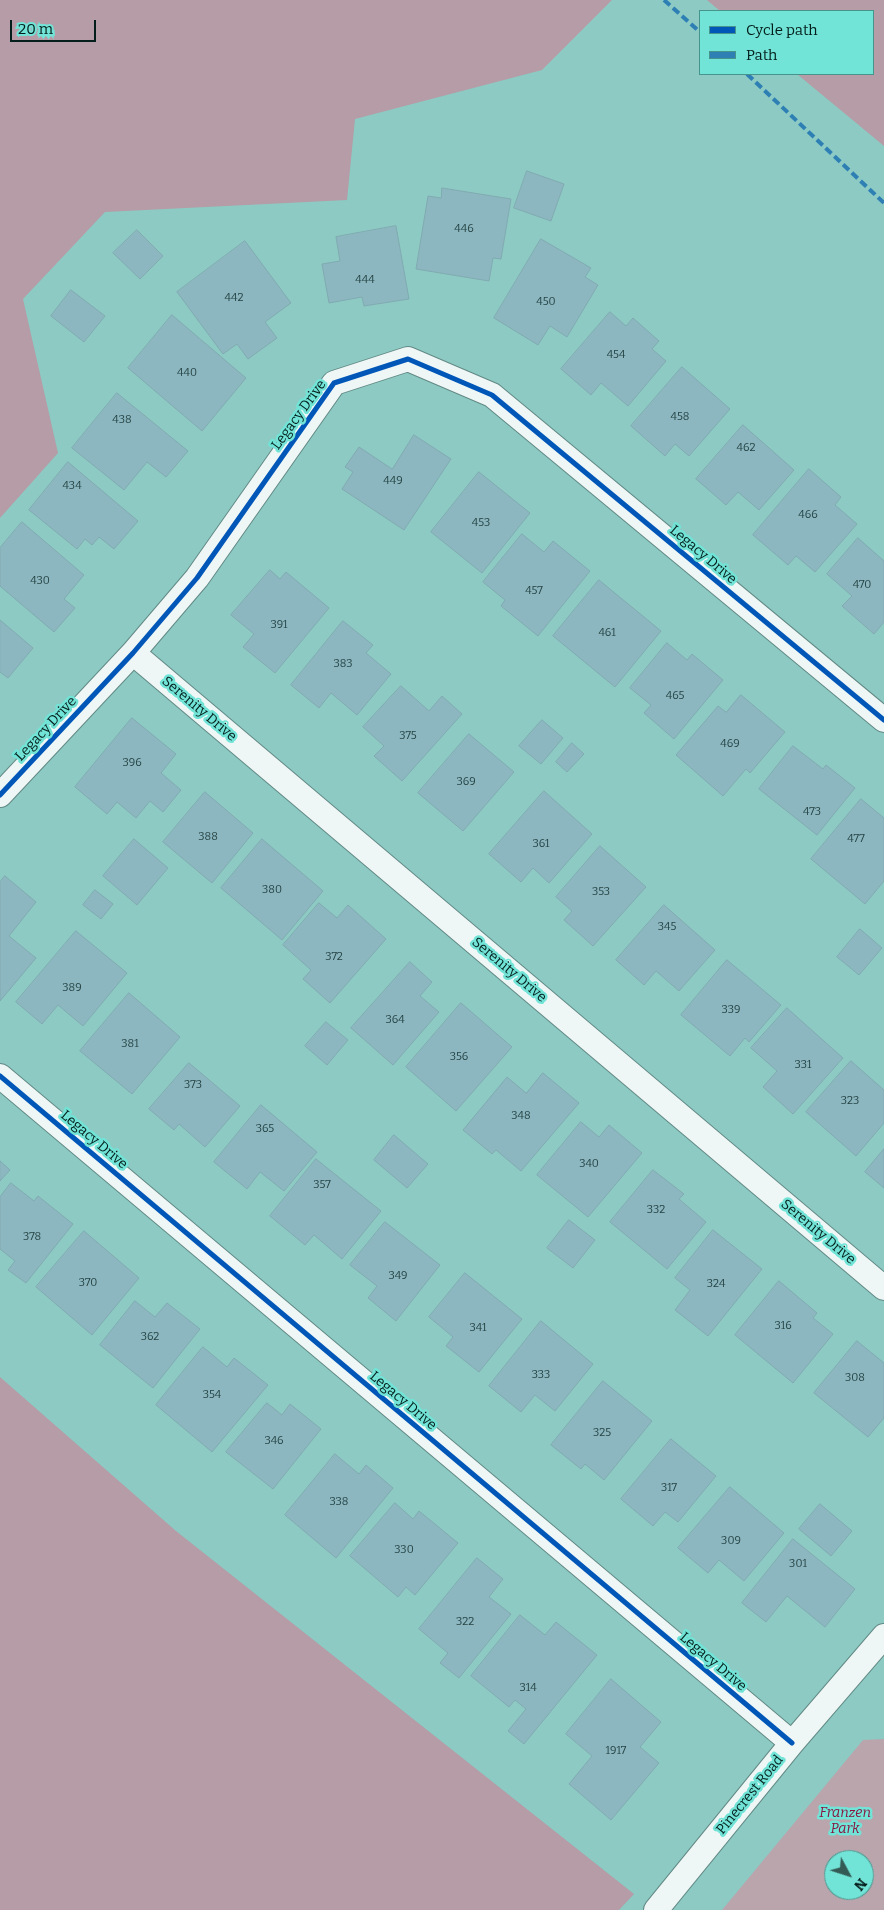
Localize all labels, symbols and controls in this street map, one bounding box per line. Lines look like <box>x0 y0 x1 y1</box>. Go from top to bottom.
scale bar <box>12 10 99 42</box>
legend <box>699 10 874 75</box>
text: 20 m <box>18 20 53 38</box>
text: Cycle path <box>746 21 818 39</box>
text: Path <box>746 46 777 64</box>
house number: 446 <box>454 222 474 236</box>
house number: 444 <box>355 273 375 287</box>
house number: 442 <box>225 291 243 305</box>
house number: 450 <box>536 295 556 309</box>
house number: 454 <box>607 348 625 362</box>
house number: 440 <box>177 366 197 380</box>
street label: Legacy Drive <box>268 377 330 453</box>
house number: 458 <box>671 410 689 424</box>
house number: 438 <box>112 413 132 427</box>
house number: 462 <box>737 441 755 455</box>
house number: 449 <box>383 474 403 488</box>
house number: 434 <box>62 479 82 493</box>
house number: 466 <box>798 508 818 522</box>
house number: 453 <box>472 516 490 530</box>
street label: Legacy Drive <box>666 522 740 588</box>
house number: 430 <box>30 574 50 588</box>
house number: 470 <box>853 578 871 592</box>
house number: 457 <box>525 584 543 598</box>
house number: 391 <box>270 618 288 632</box>
house number: 461 <box>598 626 616 640</box>
house number: 383 <box>334 657 352 671</box>
street label: Serenity Drive <box>158 673 240 745</box>
house number: 465 <box>666 689 684 703</box>
street label: Legacy Drive <box>12 693 80 765</box>
house number: 375 <box>399 729 417 743</box>
house number: 469 <box>720 737 740 751</box>
house number: 396 <box>122 756 142 770</box>
house number: 369 <box>456 775 476 789</box>
house number: 473 <box>803 805 821 819</box>
house number: 388 <box>198 830 218 844</box>
house number: 477 <box>847 832 865 846</box>
house number: 361 <box>532 837 550 851</box>
house number: 380 <box>262 883 282 897</box>
house number: 353 <box>592 885 610 899</box>
house number: 345 <box>658 920 676 934</box>
street label: Serenity Drive <box>468 934 550 1006</box>
house number: 372 <box>325 950 343 964</box>
house number: 389 <box>62 981 82 995</box>
house number: 339 <box>722 1003 740 1017</box>
house number: 364 <box>385 1013 405 1027</box>
house number: 381 <box>121 1037 139 1051</box>
house number: 356 <box>450 1050 468 1064</box>
house number: 331 <box>795 1058 811 1072</box>
house number: 373 <box>184 1078 202 1092</box>
house number: 323 <box>841 1094 859 1108</box>
street label: Legacy Drive <box>57 1107 131 1173</box>
house number: 348 <box>511 1109 531 1123</box>
house number: 365 <box>256 1122 274 1136</box>
house number: 340 <box>579 1157 599 1171</box>
house number: 357 <box>313 1178 331 1192</box>
street label: Serenity Drive <box>777 1196 859 1268</box>
house number: 332 <box>647 1203 665 1217</box>
house number: 378 <box>23 1230 41 1244</box>
house number: 349 <box>388 1269 408 1283</box>
house number: 370 <box>79 1276 97 1290</box>
house number: 324 <box>707 1277 725 1291</box>
house number: 316 <box>774 1319 792 1333</box>
house number: 341 <box>469 1321 487 1335</box>
house number: 362 <box>141 1330 159 1344</box>
street label: Legacy Drive <box>366 1368 440 1434</box>
house number: 333 <box>532 1368 550 1382</box>
house number: 308 <box>845 1371 865 1385</box>
house number: 354 <box>203 1388 221 1402</box>
house number: 325 <box>593 1426 611 1440</box>
house number: 346 <box>264 1434 284 1448</box>
house number: 317 <box>661 1481 677 1495</box>
house number: 338 <box>330 1495 348 1509</box>
house number: 309 <box>721 1534 741 1548</box>
house number: 330 <box>394 1543 414 1557</box>
house number: 301 <box>789 1557 807 1571</box>
house number: 322 <box>456 1615 474 1629</box>
street label: Legacy Drive <box>676 1629 750 1695</box>
house number: 314 <box>519 1681 537 1695</box>
house number: 1917 <box>606 1744 626 1758</box>
street label: Pinecrest Road <box>713 1752 787 1838</box>
park label: Franzen Park <box>819 1805 871 1838</box>
north arrow <box>824 1850 874 1900</box>
text: N <box>850 1875 870 1894</box>

